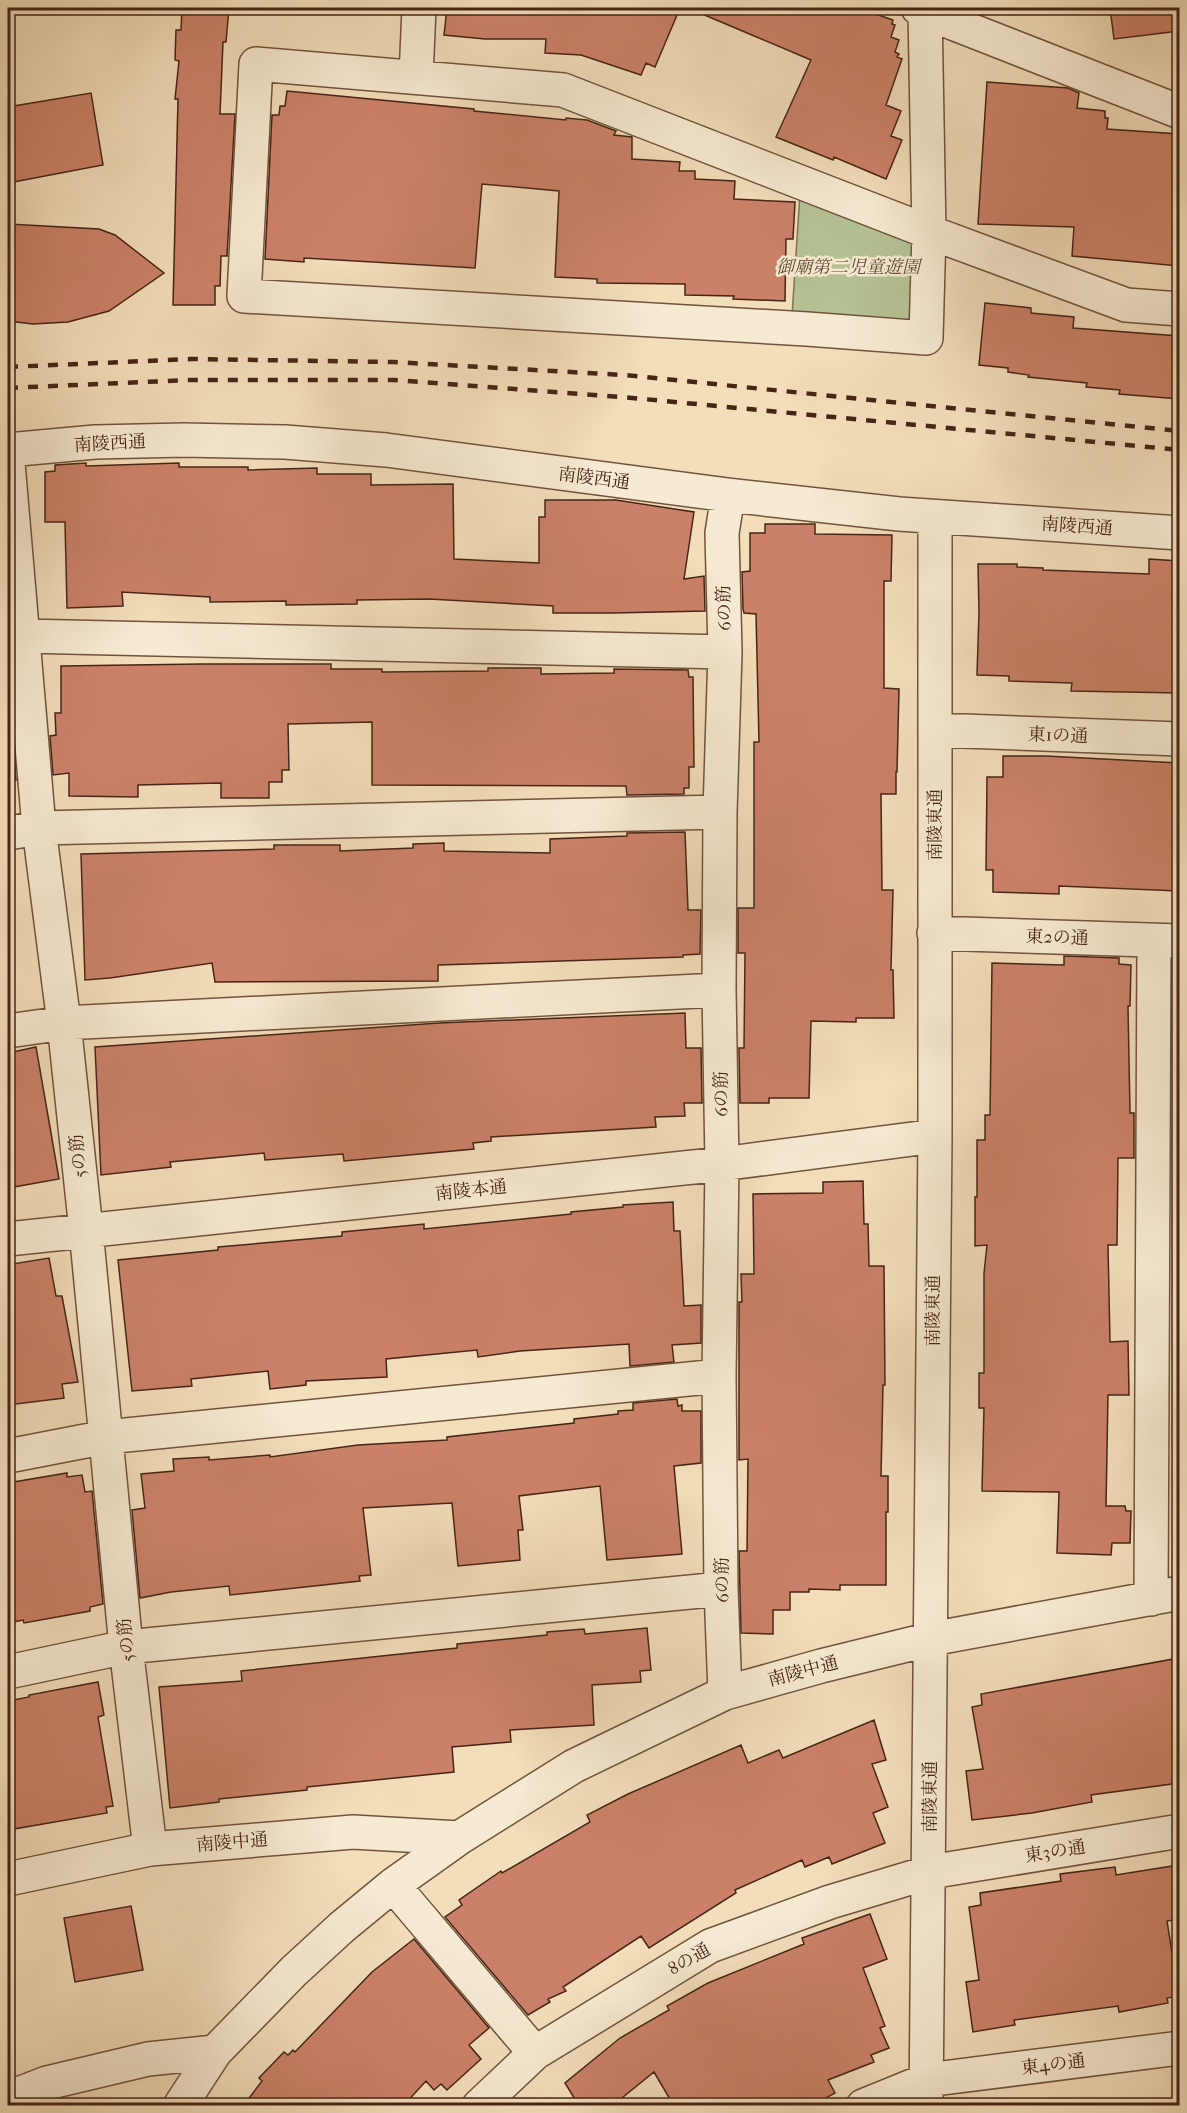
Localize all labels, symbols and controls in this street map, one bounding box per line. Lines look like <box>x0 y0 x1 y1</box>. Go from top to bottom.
park label: 御廟第二児童遊園 <box>776 257 923 278</box>
street label: 南陵西通 <box>74 431 147 456</box>
street label: 南陵西通 <box>557 464 631 493</box>
street label: 南陵西通 <box>1040 514 1114 539</box>
street label: 6の筋 <box>713 585 736 631</box>
street label: 東1の通 <box>1027 724 1089 747</box>
street label: 南陵東通 <box>925 789 946 861</box>
street label: 東2の通 <box>1025 926 1089 949</box>
street label: 6の筋 <box>711 1071 732 1117</box>
street label: 5の筋 <box>66 1133 91 1179</box>
street label: 南陵本通 <box>434 1176 508 1205</box>
street label: 南陵東通 <box>923 1275 944 1347</box>
street label: 6の筋 <box>712 1557 733 1603</box>
street label: 5の筋 <box>114 1617 139 1663</box>
street label: 南陵中通 <box>766 1652 841 1691</box>
street label: 南陵東通 <box>920 1761 941 1833</box>
street label: 南陵中通 <box>195 1829 269 1856</box>
street label: 東3の通 <box>1023 1836 1087 1867</box>
street label: 8の通 <box>664 1939 714 1980</box>
street label: 東4の通 <box>1020 2050 1086 2079</box>

